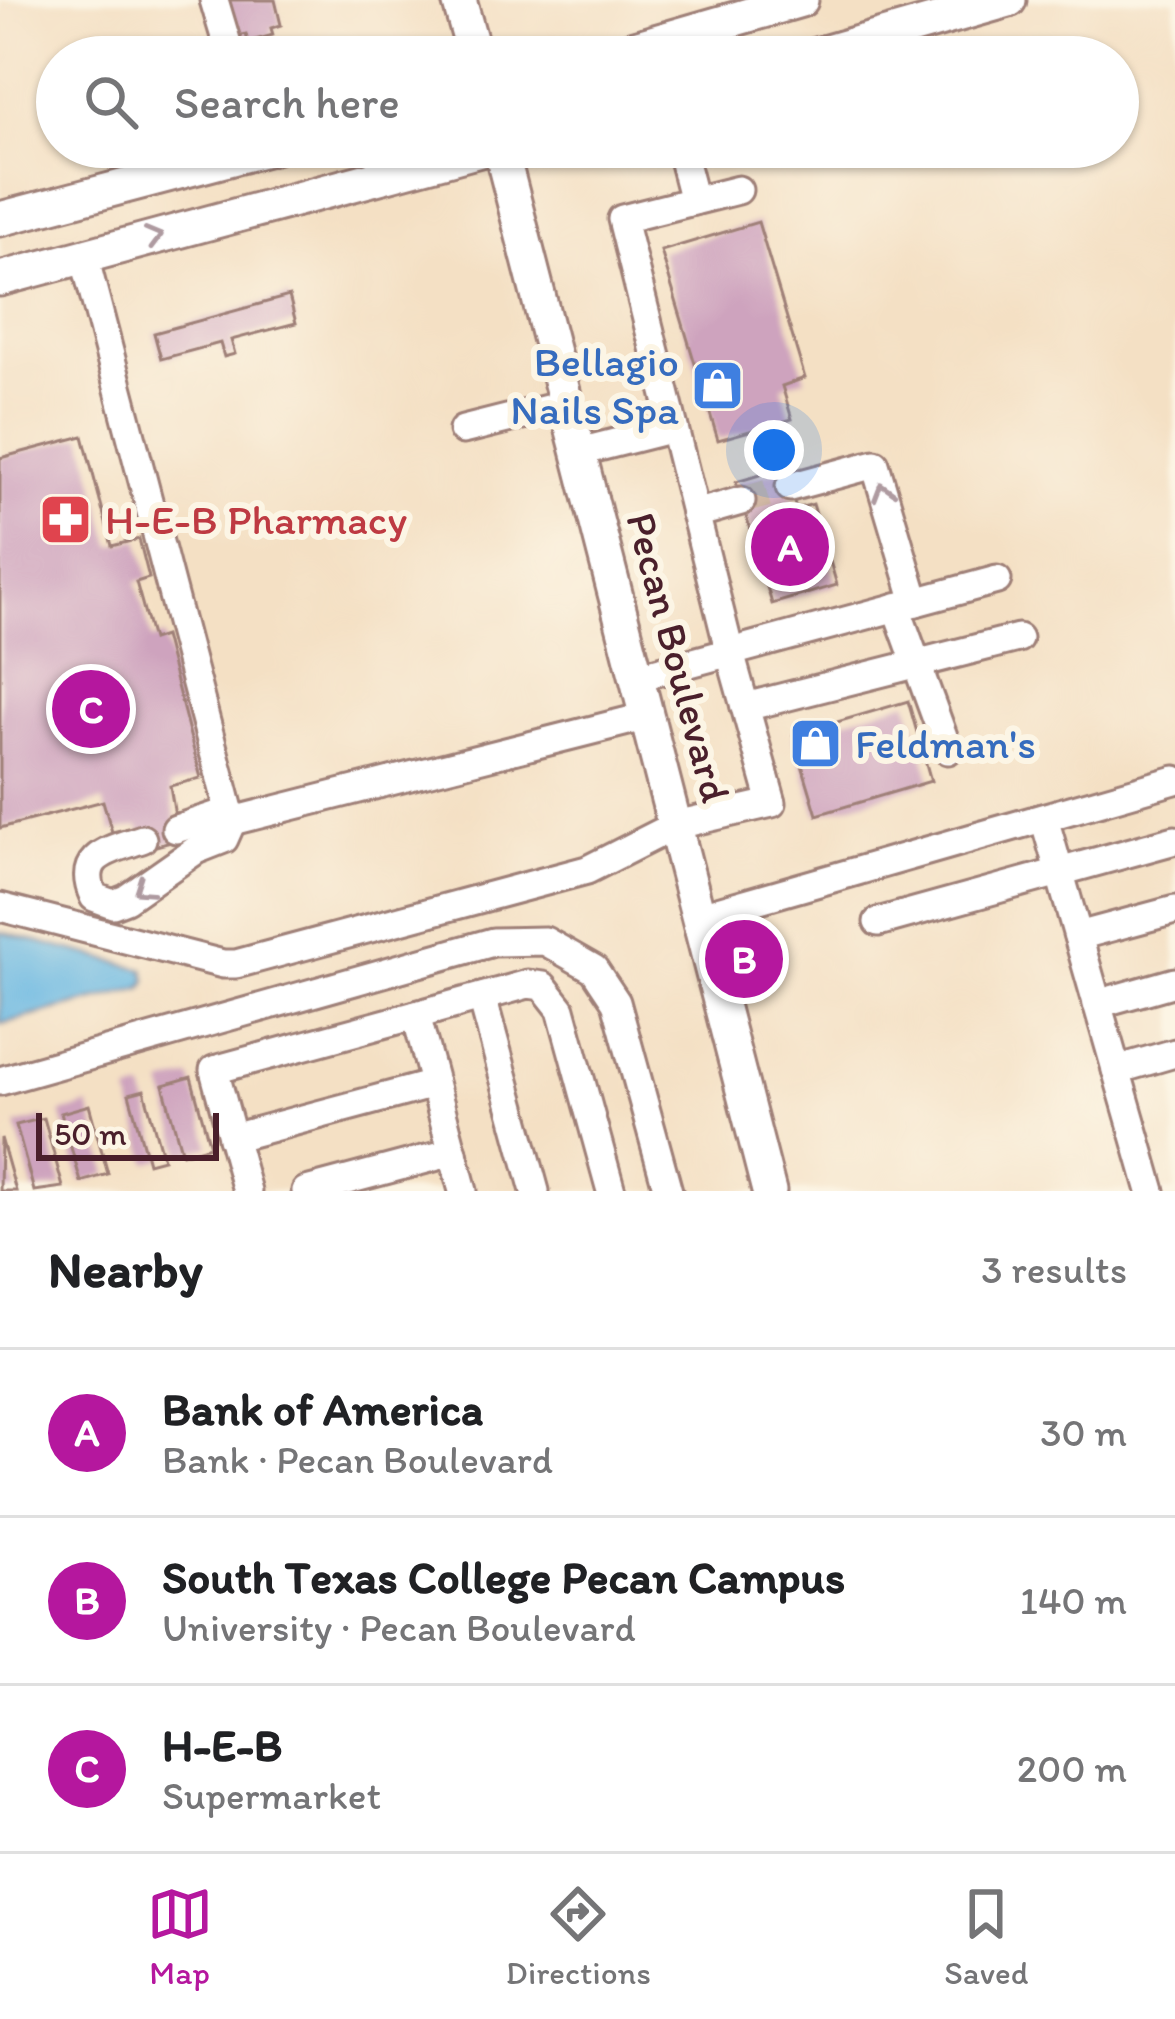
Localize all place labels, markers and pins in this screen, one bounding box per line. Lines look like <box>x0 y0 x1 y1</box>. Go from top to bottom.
place label: Bellagio Nails Spa <box>510 336 679 435</box>
shop icon: Bellagio Nails Spa <box>690 357 746 413</box>
pharmacy icon: H-E-B Pharmacy <box>38 491 94 547</box>
place label: H-E-B Pharmacy <box>105 494 408 545</box>
pin: A <box>751 502 829 592</box>
pin: C <box>52 664 130 754</box>
shop icon: Feldman's <box>788 715 844 771</box>
place label: Feldman's <box>855 718 1036 769</box>
pin: B <box>705 914 783 1004</box>

